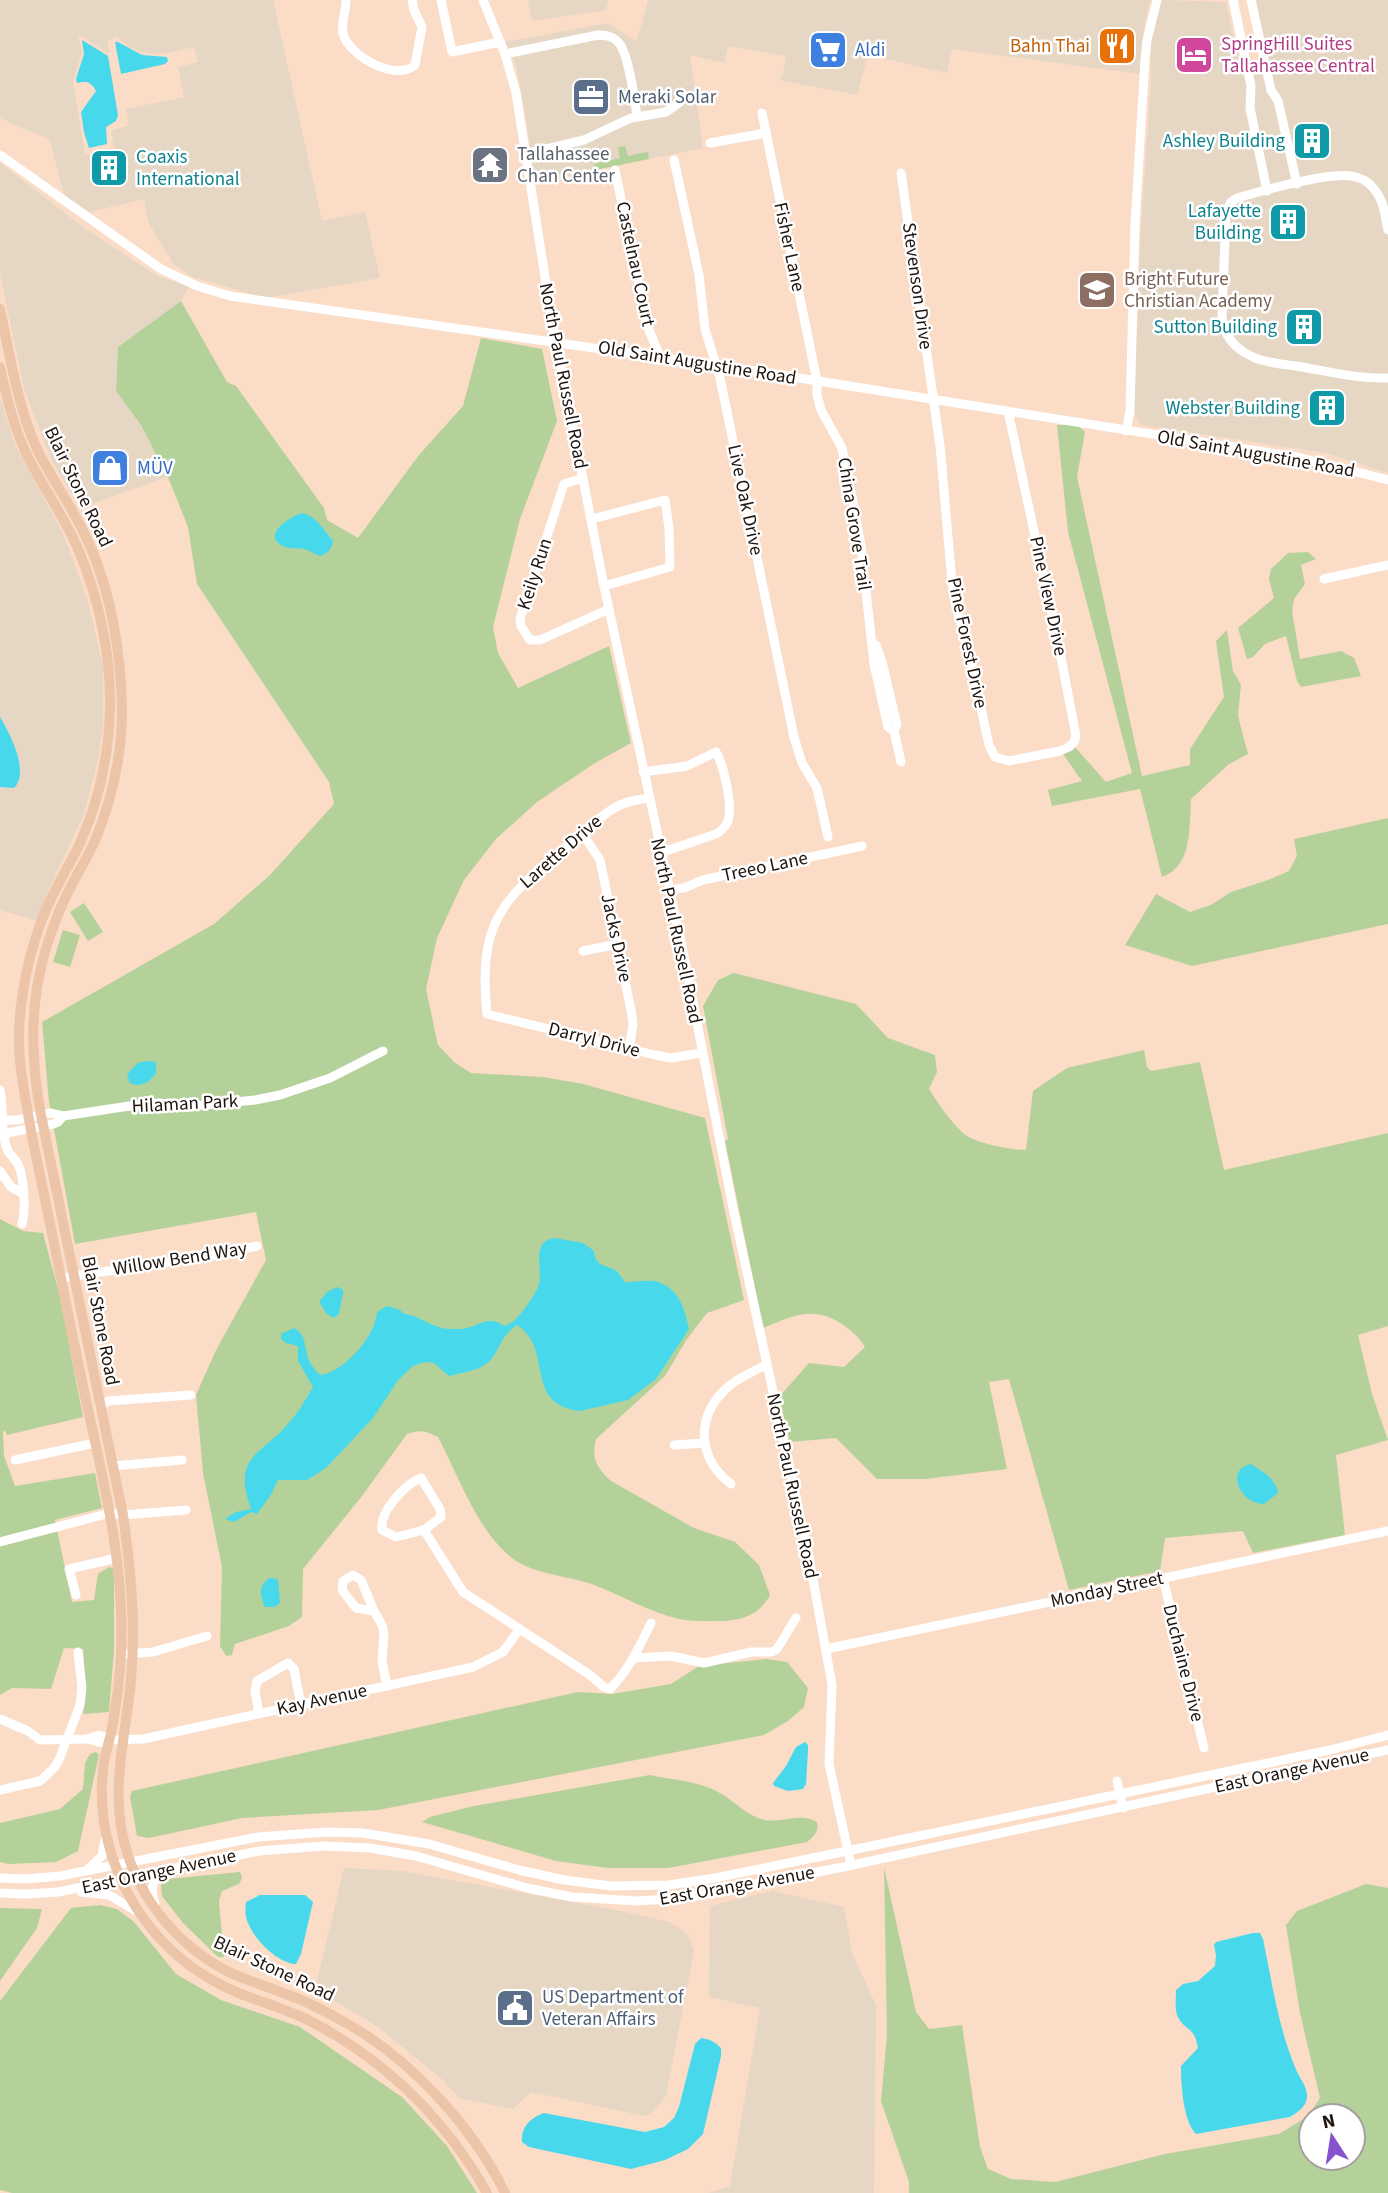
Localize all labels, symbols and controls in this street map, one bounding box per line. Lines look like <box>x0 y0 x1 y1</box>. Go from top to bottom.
restaurant icon: Bahn Thai <box>1096 25 1138 67</box>
supermarket icon: Aldi <box>807 29 849 71</box>
place label: SpringHill Suites Tallahassee Central <box>1221 31 1375 80</box>
place label: Bahn Thai <box>1010 33 1090 60</box>
hotel icon: SpringHill Suites Tallahassee Central <box>1173 34 1215 76</box>
place label: Aldi <box>855 37 885 64</box>
office icon: Meraki Solar <box>570 76 612 118</box>
place label: Meraki Solar <box>618 84 717 111</box>
building icon: Ashley Building <box>1291 120 1333 162</box>
place label: Ashley Building <box>1163 128 1285 155</box>
place label: Tallahassee Chan Center <box>517 141 615 190</box>
place label: Coaxis International <box>136 144 240 193</box>
temple icon: Tallahassee Chan Center <box>469 144 511 186</box>
building icon: Coaxis International <box>88 147 130 189</box>
place label: Lafayette Building <box>1188 198 1261 247</box>
street label: Castelnau Court <box>609 199 662 330</box>
street label: Fisher Lane <box>766 200 812 294</box>
building icon: Lafayette Building <box>1267 201 1309 243</box>
street label: Stevenson Drive <box>895 221 939 351</box>
place label: Bright Future Christian Academy <box>1124 266 1272 315</box>
school or university icon: Bright Future Christian Academy <box>1076 269 1118 311</box>
street label: North Paul Russell Road <box>532 281 594 471</box>
building icon: Sutton Building <box>1283 306 1325 348</box>
place label: Sutton Building <box>1154 314 1277 341</box>
street label: Old Saint Augustine Road <box>596 334 798 392</box>
building icon: Webster Building <box>1306 387 1348 429</box>
place label: Webster Building <box>1165 395 1300 422</box>
street label: Blair Stone Road <box>37 422 119 552</box>
street label: Old Saint Augustine Road <box>1155 423 1357 485</box>
street label: Live Oak Drive <box>720 442 770 558</box>
shop icon: MÜV <box>89 447 131 489</box>
place label: MÜV <box>137 455 173 482</box>
street label: China Grove Trail <box>830 455 878 593</box>
street label: Pine View Drive <box>1022 534 1074 658</box>
street label: Keily Run <box>511 535 559 613</box>
street label: Pine Forest Drive <box>940 575 994 711</box>
street label: Larette Drive <box>514 809 608 895</box>
street label: North Paul Russell Road <box>643 836 709 1026</box>
street label: Treeo Lane <box>720 845 810 889</box>
street label: Jacks Drive <box>593 891 639 985</box>
street label: Darryl Drive <box>545 1016 643 1064</box>
street label: Hilaman Park <box>131 1088 239 1120</box>
street label: Willow Bend Way <box>111 1235 249 1283</box>
street label: Blair Stone Road <box>74 1254 126 1388</box>
street label: North Paul Russell Road <box>759 1391 825 1581</box>
street label: Monday Street <box>1048 1565 1167 1615</box>
street label: Duchaine Drive <box>1155 1601 1211 1725</box>
street label: Kay Avenue <box>274 1677 370 1723</box>
street label: East Orange Avenue <box>1212 1741 1372 1801</box>
street label: East Orange Avenue <box>79 1842 239 1902</box>
street label: East Orange Avenue <box>657 1859 817 1913</box>
street label: Blair Stone Road <box>209 1929 339 2009</box>
place label: US Department of Veteran Affairs <box>542 1984 685 2033</box>
public building icon: US Department of Veteran Affairs <box>494 1987 536 2029</box>
north arrow <box>1297 2102 1367 2172</box>
text: N <box>1320 2107 1338 2136</box>

